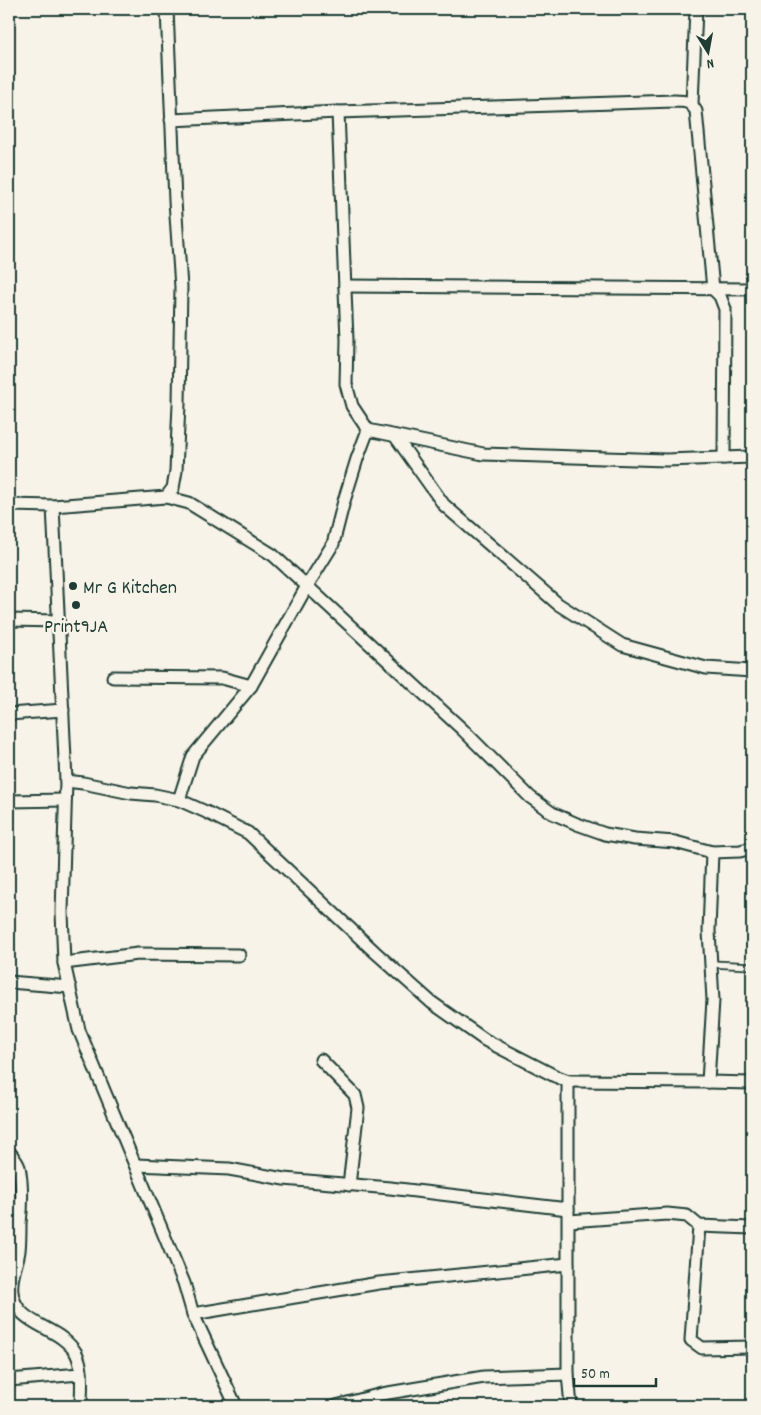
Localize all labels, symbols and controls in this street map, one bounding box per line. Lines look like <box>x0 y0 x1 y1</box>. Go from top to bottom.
north arrow <box>684 28 734 78</box>
text: N <box>705 52 715 73</box>
place label: Mr G Kitchen <box>83 575 177 603</box>
marker: Mr G Kitchen <box>67 580 79 592</box>
marker: Print9JA <box>70 599 82 611</box>
place label: Print9JA <box>44 614 108 642</box>
scale bar <box>574 1355 656 1387</box>
text: 50 m <box>581 1364 610 1386</box>

